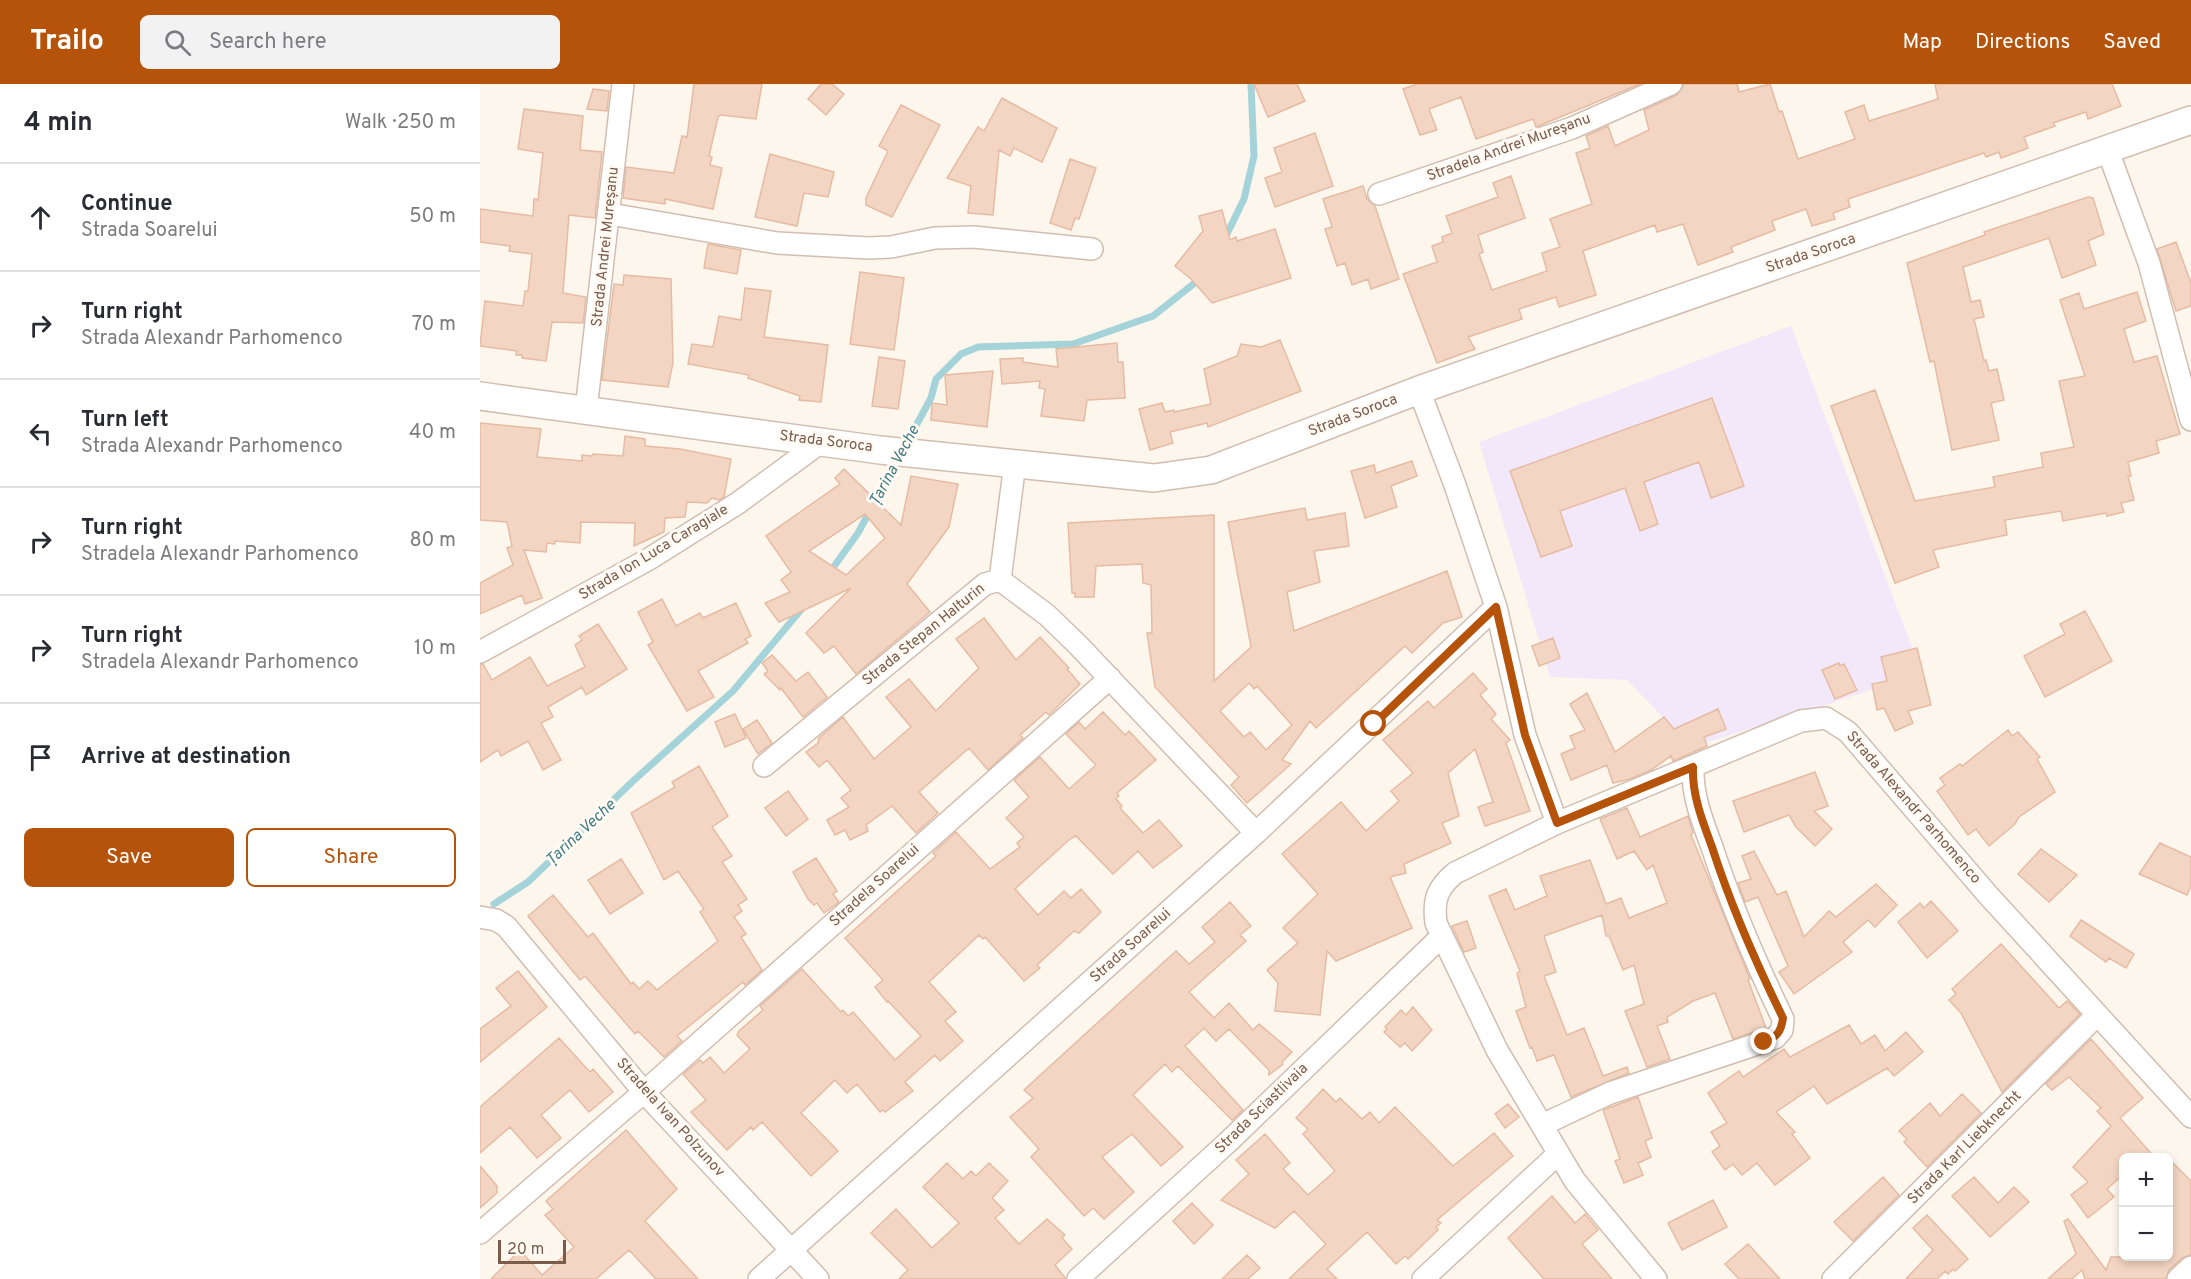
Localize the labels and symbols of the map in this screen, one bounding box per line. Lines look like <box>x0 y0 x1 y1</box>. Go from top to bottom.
street label: Stradela Andrei Mureșanu <box>1425 110 1593 186</box>
street label: Strada Andrei Mureșanu <box>588 166 624 328</box>
street label: Strada Soroca <box>1764 230 1858 278</box>
street label: Strada Soroca <box>1306 390 1400 442</box>
water label: Țarina Veche <box>865 422 925 510</box>
street label: Strada Soroca <box>778 427 874 457</box>
street label: Strada Ion Luca Caragiale <box>576 501 732 605</box>
street label: Strada Stepan Halturin <box>859 580 989 690</box>
route start <box>1360 710 1386 736</box>
street label: Strada Alexandr Parhomenco <box>1841 728 1985 888</box>
water label: Țarina Veche <box>542 795 621 870</box>
street label: Stradela Soarelui <box>826 841 924 931</box>
street label: Strada Soarelui <box>1087 905 1175 987</box>
route end <box>1750 1028 1776 1054</box>
street label: Stradela Ivan Polzunov <box>612 1055 729 1182</box>
street label: Strada Sciastlivaia <box>1211 1060 1313 1158</box>
street label: Strada Karl Liebknecht <box>1904 1087 2026 1209</box>
scale bar <box>498 1237 566 1264</box>

